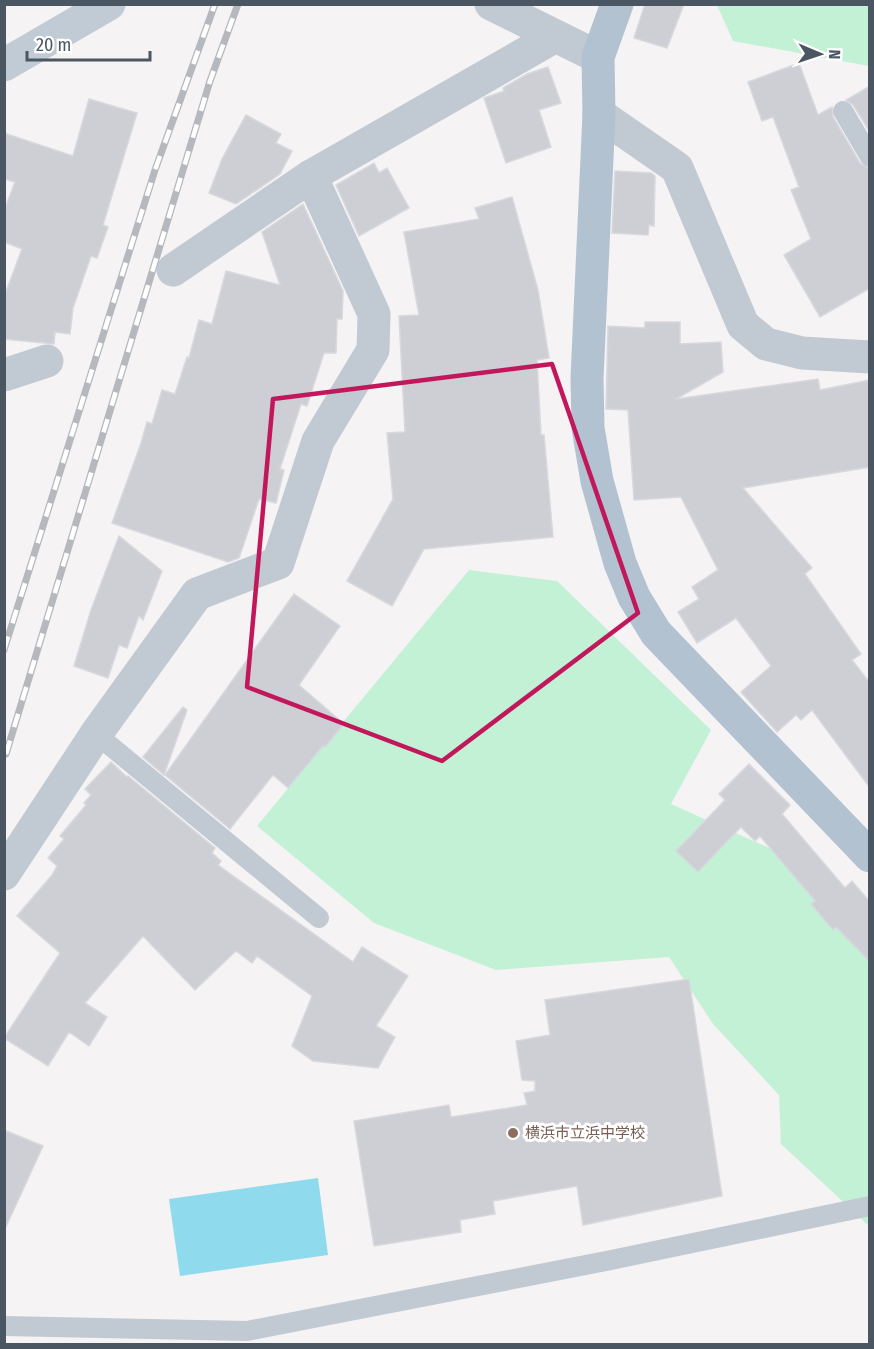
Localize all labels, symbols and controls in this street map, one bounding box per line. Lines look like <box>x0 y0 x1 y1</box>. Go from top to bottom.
scale bar <box>27 24 150 62</box>
north arrow <box>790 24 850 84</box>
text: 20 m <box>36 34 71 56</box>
text: N <box>825 49 844 60</box>
place label: 横浜市立浜中学校 <box>525 1124 645 1142</box>
marker: 横浜市立浜中学校 <box>506 1126 520 1140</box>

